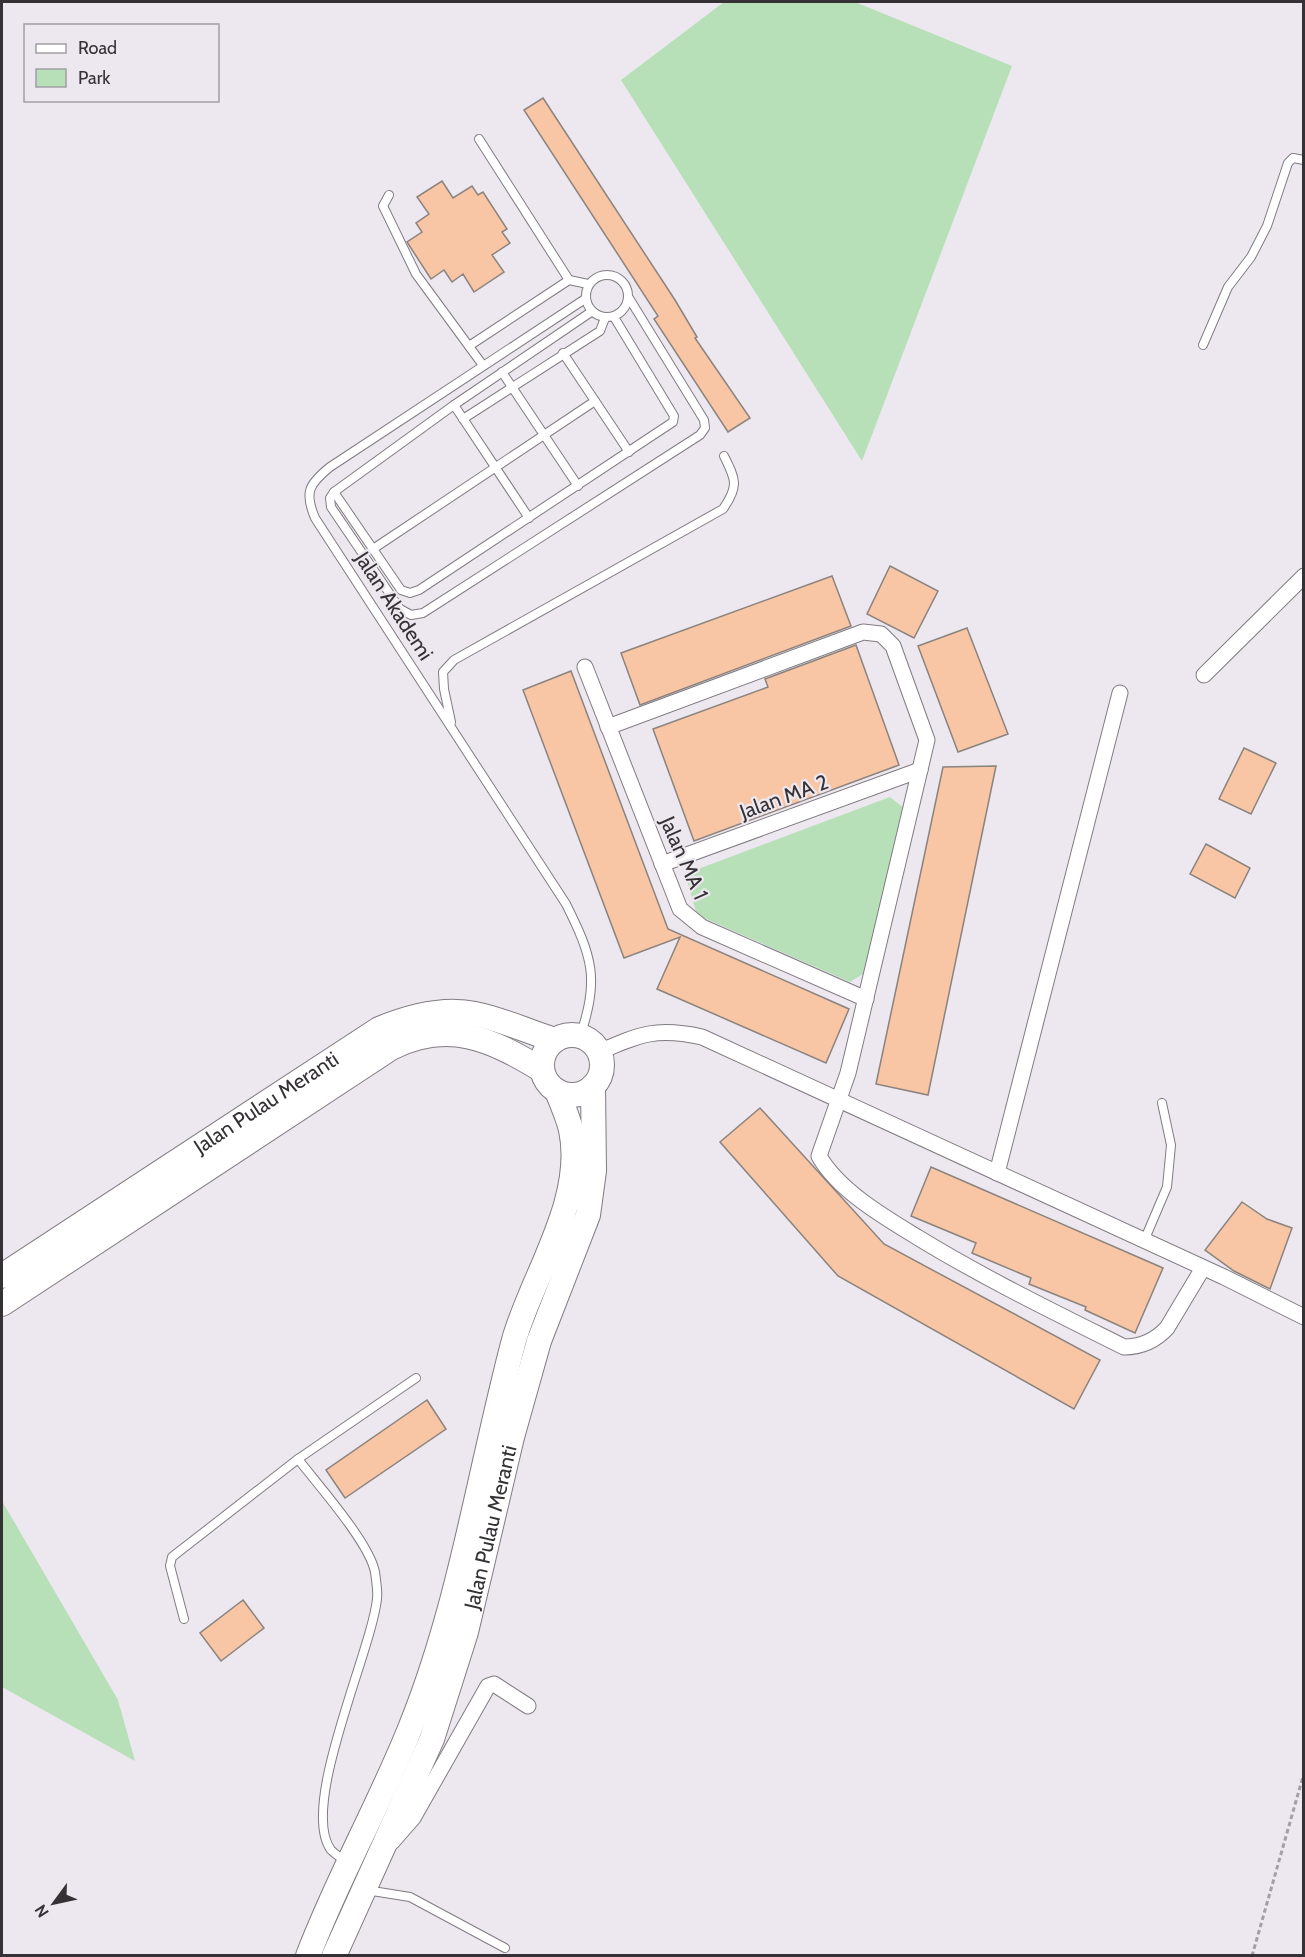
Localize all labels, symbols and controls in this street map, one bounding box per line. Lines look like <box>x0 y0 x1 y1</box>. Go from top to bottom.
legend <box>24 24 219 102</box>
text: Road <box>78 37 117 59</box>
text: Park <box>78 67 111 89</box>
street label: Jalan Akademi <box>350 546 439 665</box>
street label: Jalan MA 2 <box>735 769 832 824</box>
street label: Jalan MA 1 <box>655 811 714 903</box>
street label: Jalan Pulau Meranti <box>188 1046 343 1159</box>
street label: Jalan Pulau Meranti <box>459 1443 522 1613</box>
north arrow <box>24 1873 84 1933</box>
text: N <box>31 1901 53 1921</box>

